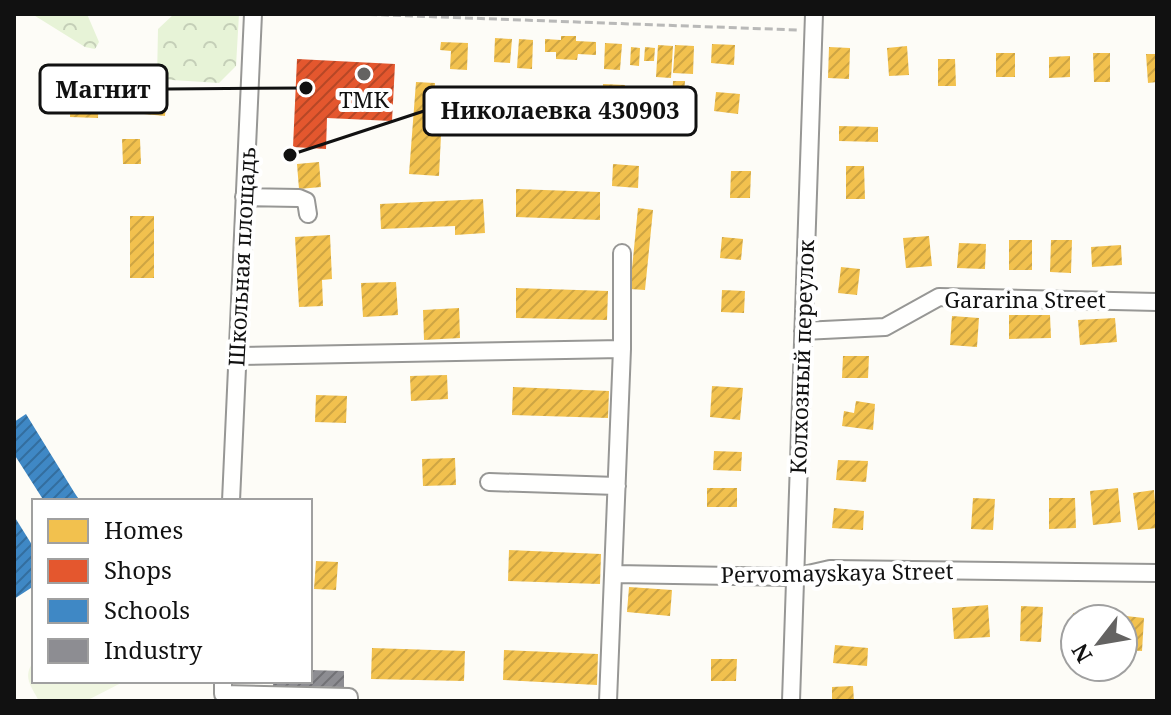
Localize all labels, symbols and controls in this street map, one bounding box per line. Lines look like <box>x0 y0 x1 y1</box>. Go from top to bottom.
callout: Магнит <box>40 65 167 113</box>
marker: ТМК <box>355 65 373 83</box>
text: Магнит <box>55 72 151 105</box>
place label: ТМК <box>339 84 390 114</box>
callout: Николаевка 430903 <box>424 87 696 135</box>
text: Николаевка 430903 <box>440 93 680 126</box>
street label: Школьная площадь <box>220 146 262 367</box>
street label: Колхозный переулок <box>782 238 820 475</box>
street label: Gararina Street <box>944 284 1106 314</box>
legend <box>32 499 312 683</box>
text: Homes <box>104 513 183 546</box>
text: Shops <box>104 553 172 586</box>
street label: Pervomayskaya Street <box>720 555 954 589</box>
text: Schools <box>104 593 190 626</box>
north arrow <box>1059 603 1139 683</box>
text: Industry <box>104 633 203 666</box>
text: N <box>1064 639 1098 669</box>

